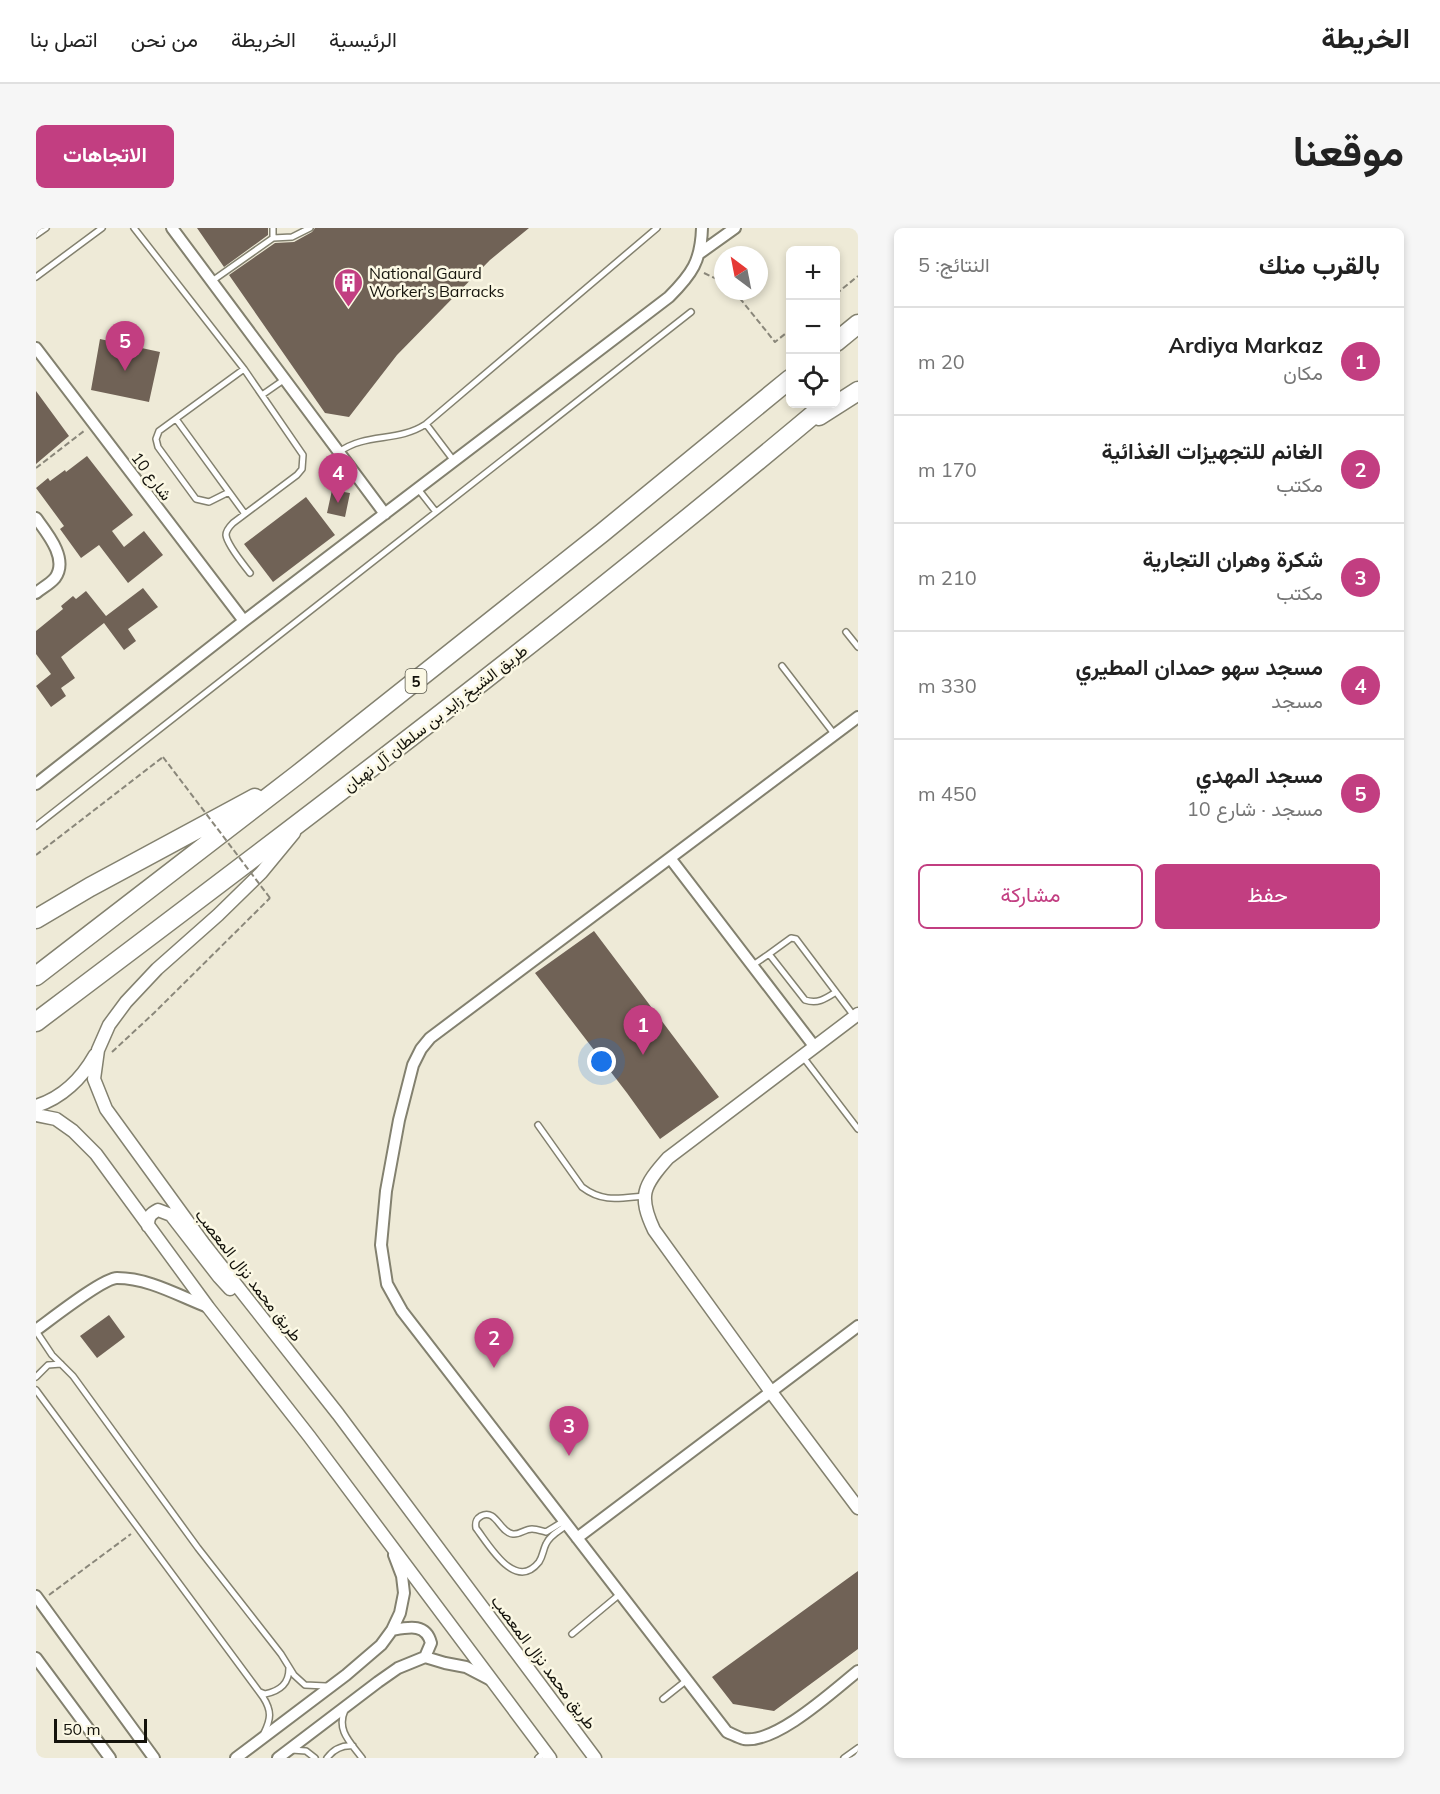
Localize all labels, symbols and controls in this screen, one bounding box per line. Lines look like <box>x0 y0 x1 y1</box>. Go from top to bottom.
text: الخريطة <box>1321 20 1410 55</box>
text: اتصل بنا <box>30 26 98 52</box>
text: من نحن <box>131 26 198 52</box>
text: الخريطة <box>231 26 296 52</box>
text: الرئيسية <box>329 26 397 52</box>
text: موقعنا <box>1293 124 1404 177</box>
button: الاتجاهات <box>36 125 174 188</box>
north arrow <box>714 246 768 300</box>
map controls <box>786 246 840 408</box>
button: + <box>786 246 840 300</box>
text: بالقرب منك <box>1259 248 1380 281</box>
text: النتائج: 5 <box>918 252 990 277</box>
place label: National Gaurd Worker's Barracks <box>369 263 505 301</box>
building icon: National Gaurd Worker's Barracks <box>332 266 364 308</box>
button: − <box>786 300 840 354</box>
pin: 5 <box>106 322 145 371</box>
text: Ardiya Markaz <box>1169 331 1323 359</box>
text: 20 m <box>918 349 965 374</box>
text: 1 <box>1355 349 1367 374</box>
button: locate <box>786 354 840 408</box>
text: مكان <box>1283 360 1323 385</box>
text: الغانم للتجهيزات الغذائية <box>1101 437 1323 465</box>
street label: شارع 10 <box>126 448 177 505</box>
pin: 4 <box>318 454 358 503</box>
text: 170 m <box>918 457 977 482</box>
text: 2 <box>1355 457 1367 482</box>
text: مكتب <box>1276 472 1323 497</box>
text: شكرة وهران التجارية <box>1143 545 1323 573</box>
text: 210 m <box>918 565 977 590</box>
text: 3 <box>1355 565 1367 590</box>
text: مكتب <box>1276 580 1323 605</box>
street label: طريق الشيخ زايد بن سلطان آل نهيان <box>339 640 532 798</box>
text: مسجد سهو حمدان المطيري <box>1075 653 1323 681</box>
road number: 5 <box>406 669 427 693</box>
text: 330 m <box>918 673 977 698</box>
text: 4 <box>1355 673 1367 698</box>
text: مسجد <box>1271 688 1323 713</box>
text: مسجد المهدي <box>1196 761 1323 789</box>
text: 450 m <box>918 781 977 806</box>
text: 5 <box>1355 781 1367 806</box>
text: مسجد · شارع 10 <box>1187 796 1323 821</box>
button: مشاركة <box>918 864 1143 929</box>
button: حفظ <box>1155 864 1380 929</box>
pin: 1 <box>624 1006 662 1055</box>
your location <box>587 1047 616 1076</box>
street label: طريق محمد نزال المعصب <box>190 1205 307 1346</box>
pin: 2 <box>474 1318 514 1368</box>
pin: 3 <box>550 1406 588 1456</box>
street label: طريق محمد نزال المعصب <box>486 1591 601 1733</box>
scale bar <box>54 1716 147 1744</box>
text: 50 m <box>63 1719 100 1739</box>

